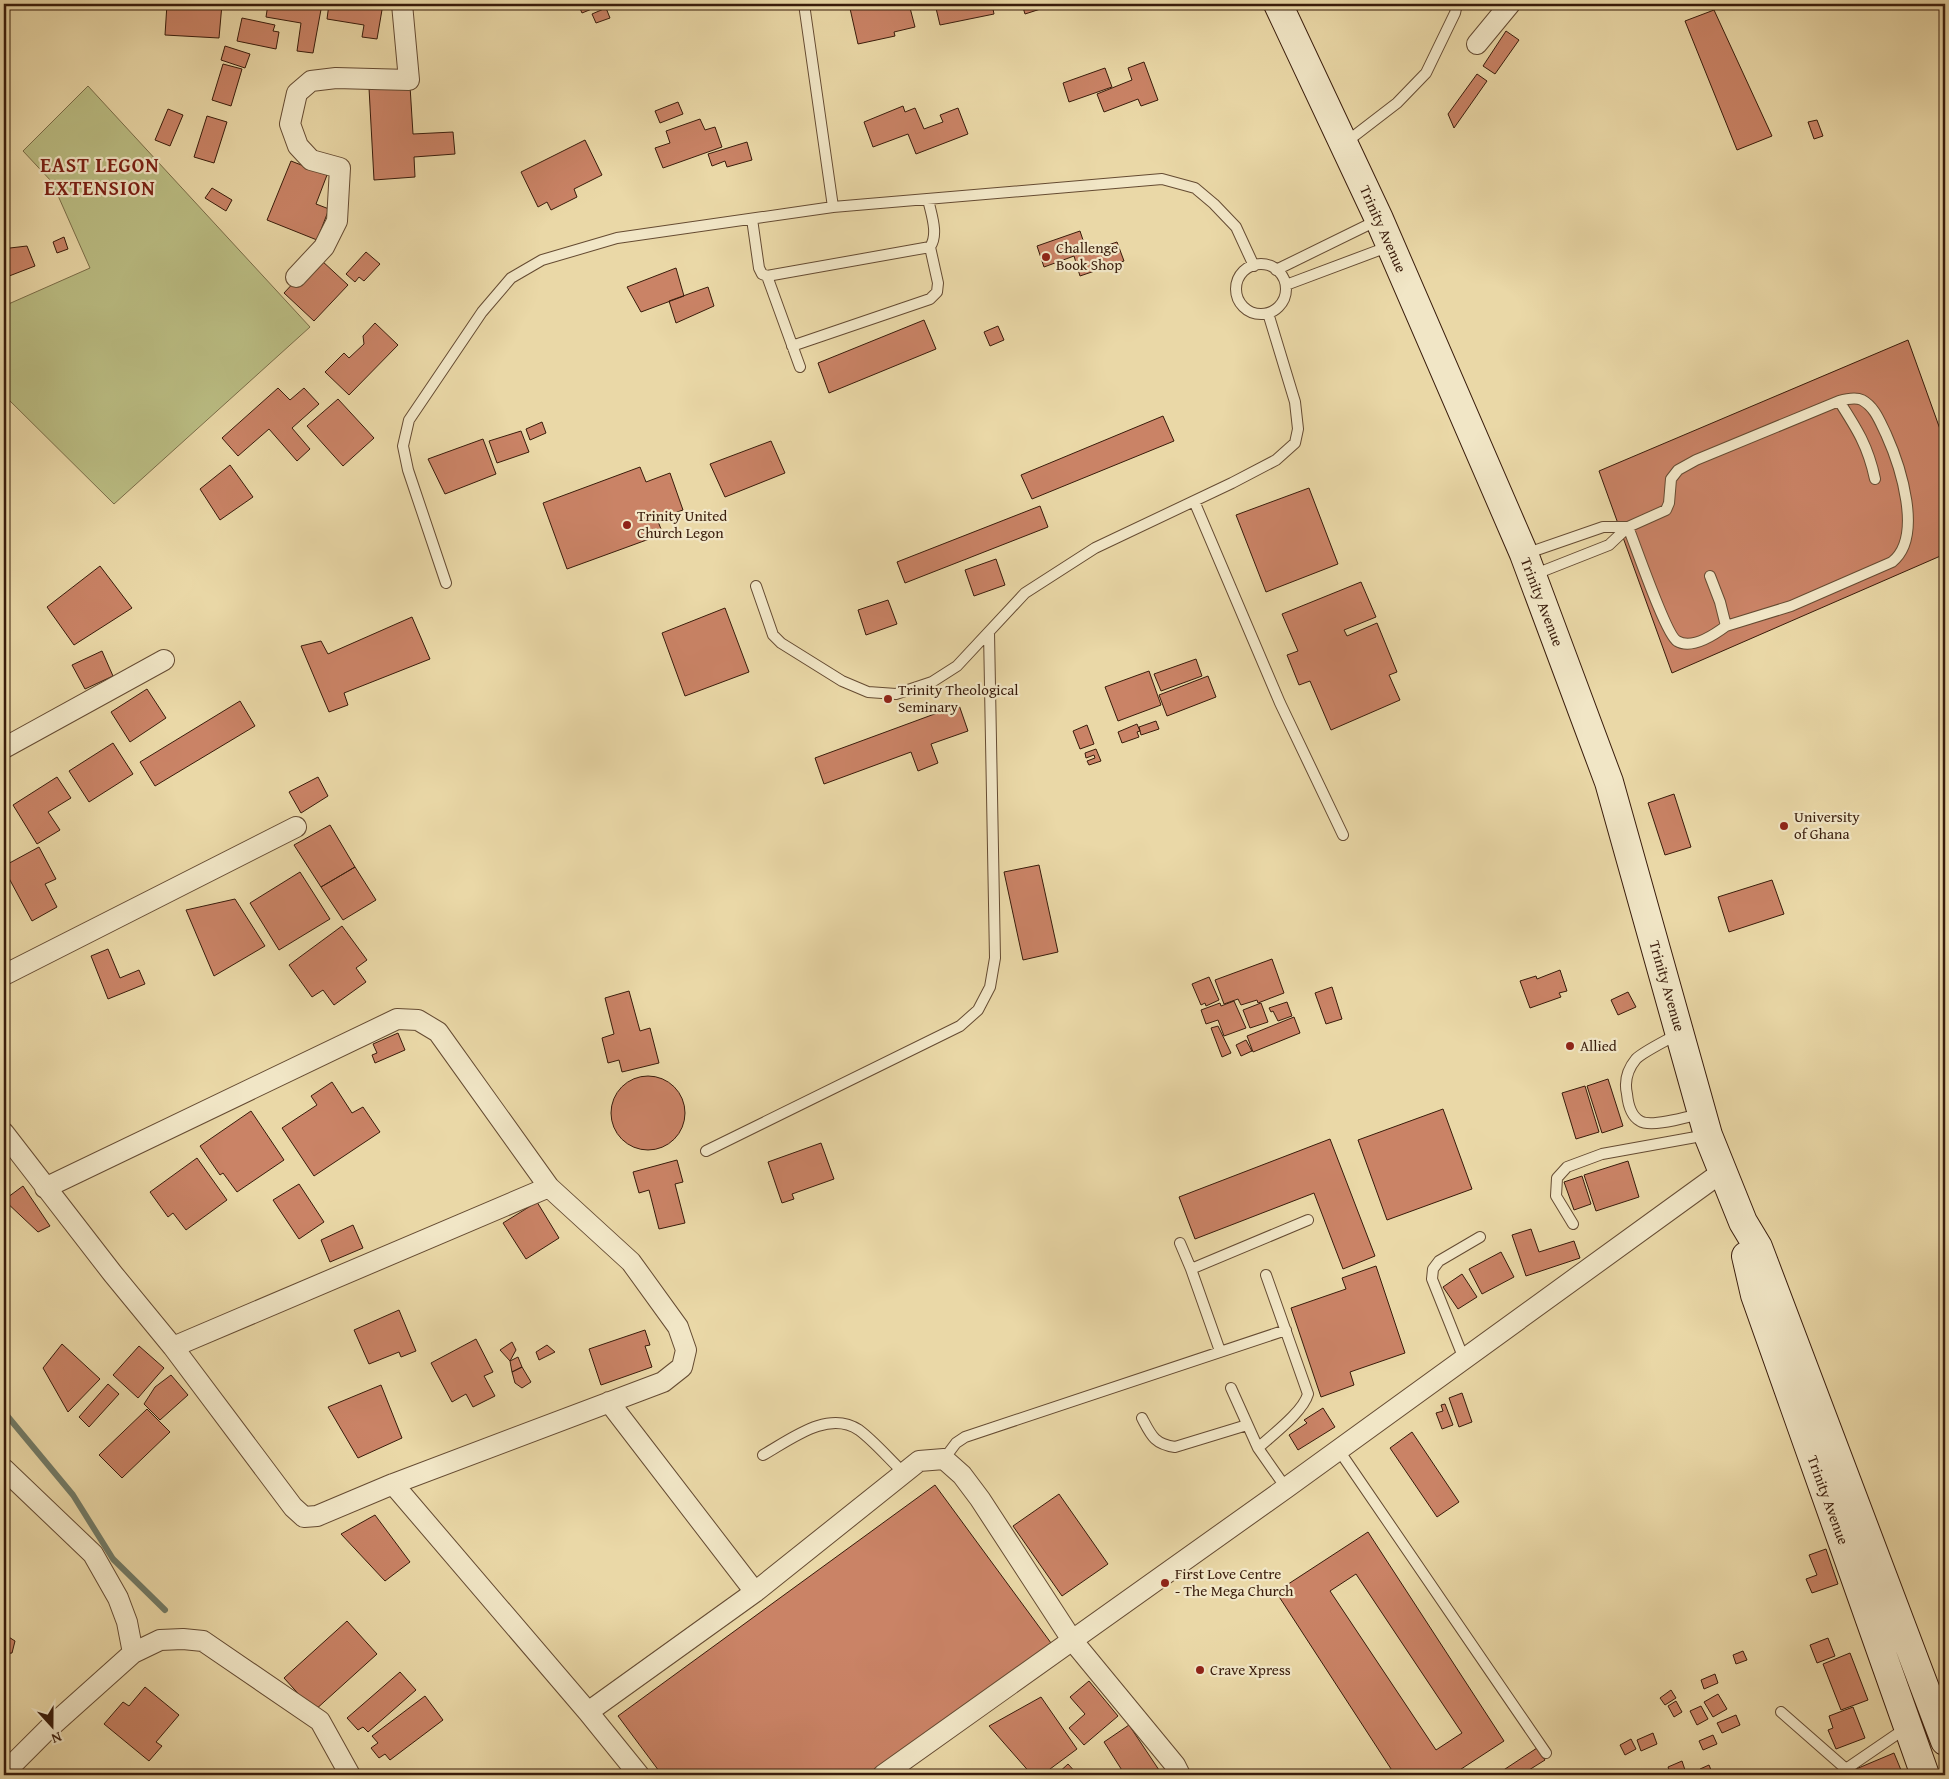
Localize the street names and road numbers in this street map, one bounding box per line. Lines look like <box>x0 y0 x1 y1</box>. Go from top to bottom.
street label: Trinity Avenue <box>1355 182 1412 276</box>
street label: Trinity Avenue <box>1516 554 1569 649</box>
street label: Trinity Avenue <box>1644 938 1690 1034</box>
street label: Trinity Avenue <box>1803 1452 1854 1547</box>

